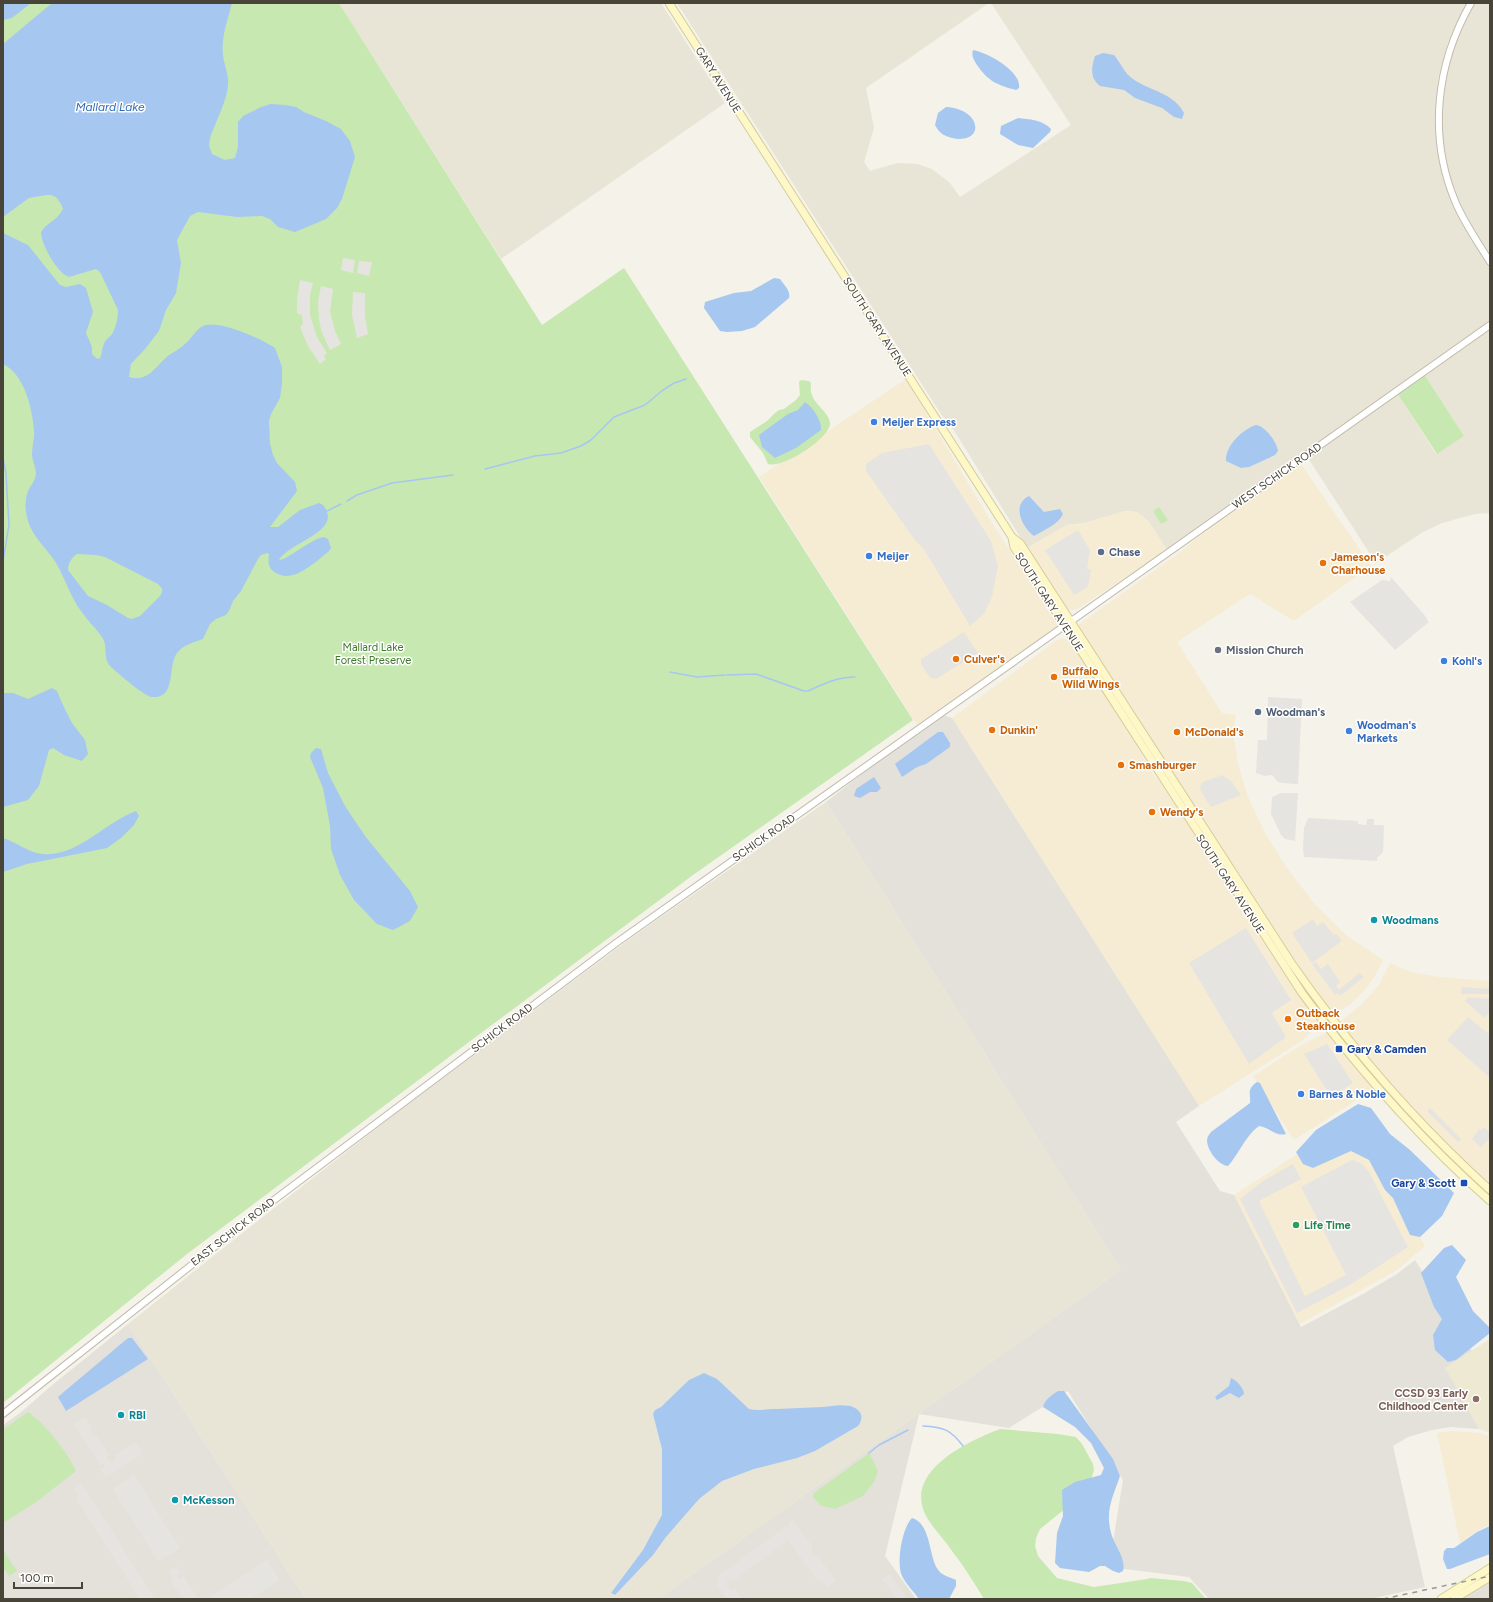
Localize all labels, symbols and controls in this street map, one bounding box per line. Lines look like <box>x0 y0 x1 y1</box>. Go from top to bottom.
street label: GARY AVENUE <box>692 44 744 116</box>
water label: Mallard Lake <box>75 100 145 114</box>
street label: SOUTH GARY AVENUE <box>840 275 914 379</box>
place label: Meijer Express <box>882 416 956 429</box>
marker: Meijer Express <box>869 417 879 427</box>
street label: WEST SCHICK ROAD <box>1230 440 1325 512</box>
place label: Chase <box>1109 546 1140 559</box>
marker: Chase <box>1096 547 1106 557</box>
place label: Meijer <box>877 550 910 563</box>
street label: SOUTH GARY AVENUE <box>1012 550 1086 654</box>
marker: Meijer <box>864 551 874 561</box>
place label: Jameson's Charhouse <box>1331 551 1385 577</box>
marker: Jameson's Charhouse <box>1318 558 1328 568</box>
park label: Mallard Lake Forest Preserve <box>335 641 411 667</box>
place label: Mission Church <box>1226 644 1304 657</box>
marker: Mission Church <box>1213 645 1223 655</box>
place label: Culver's <box>964 653 1005 666</box>
marker: Culver's <box>951 654 961 664</box>
place label: Kohl's <box>1452 655 1482 668</box>
marker: Kohl's <box>1439 656 1449 666</box>
place label: Buffalo Wild Wings <box>1062 665 1119 691</box>
marker: Buffalo Wild Wings <box>1049 672 1059 682</box>
place label: Woodman's <box>1266 706 1325 719</box>
marker: Woodman's <box>1253 707 1263 717</box>
place label: Woodman's Markets <box>1357 719 1416 745</box>
place label: Dunkin' <box>1000 724 1038 737</box>
marker: Dunkin' <box>987 725 997 735</box>
place label: McDonald's <box>1185 726 1244 739</box>
marker: Woodman's Markets <box>1344 726 1354 736</box>
marker: McDonald's <box>1172 727 1182 737</box>
place label: Smashburger <box>1129 759 1197 772</box>
marker: Smashburger <box>1116 760 1126 770</box>
place label: Wendy's <box>1160 806 1203 819</box>
marker: Wendy's <box>1147 807 1157 817</box>
street label: SCHICK ROAD <box>730 811 798 864</box>
street label: SOUTH GARY AVENUE <box>1193 832 1267 936</box>
place label: Woodmans <box>1382 914 1439 927</box>
marker: Woodmans <box>1369 915 1379 925</box>
street label: SCHICK ROAD <box>469 1000 536 1055</box>
place label: Outback Steakhouse <box>1296 1007 1355 1033</box>
marker: Outback Steakhouse <box>1283 1014 1293 1024</box>
place label: Gary & Camden <box>1347 1043 1426 1056</box>
marker: Gary & Camden <box>1334 1044 1344 1054</box>
place label: Barnes & Noble <box>1309 1088 1386 1101</box>
marker: Barnes & Noble <box>1296 1089 1306 1099</box>
place label: Gary & Scott <box>1391 1177 1457 1190</box>
marker: Gary & Scott <box>1459 1178 1469 1188</box>
street label: EAST SCHICK ROAD <box>188 1195 278 1269</box>
place label: Life Time <box>1304 1219 1351 1232</box>
marker: Life Time <box>1291 1220 1301 1230</box>
place label: CCSD 93 Early Childhood Center <box>1379 1387 1469 1413</box>
marker: CCSD 93 Early Childhood Center <box>1471 1394 1481 1404</box>
place label: RBI <box>129 1409 146 1422</box>
marker: RBI <box>116 1410 126 1420</box>
place label: McKesson <box>183 1494 234 1507</box>
marker: McKesson <box>170 1495 180 1505</box>
scale bar <box>14 1564 82 1590</box>
text: 100 m <box>20 1571 54 1585</box>

